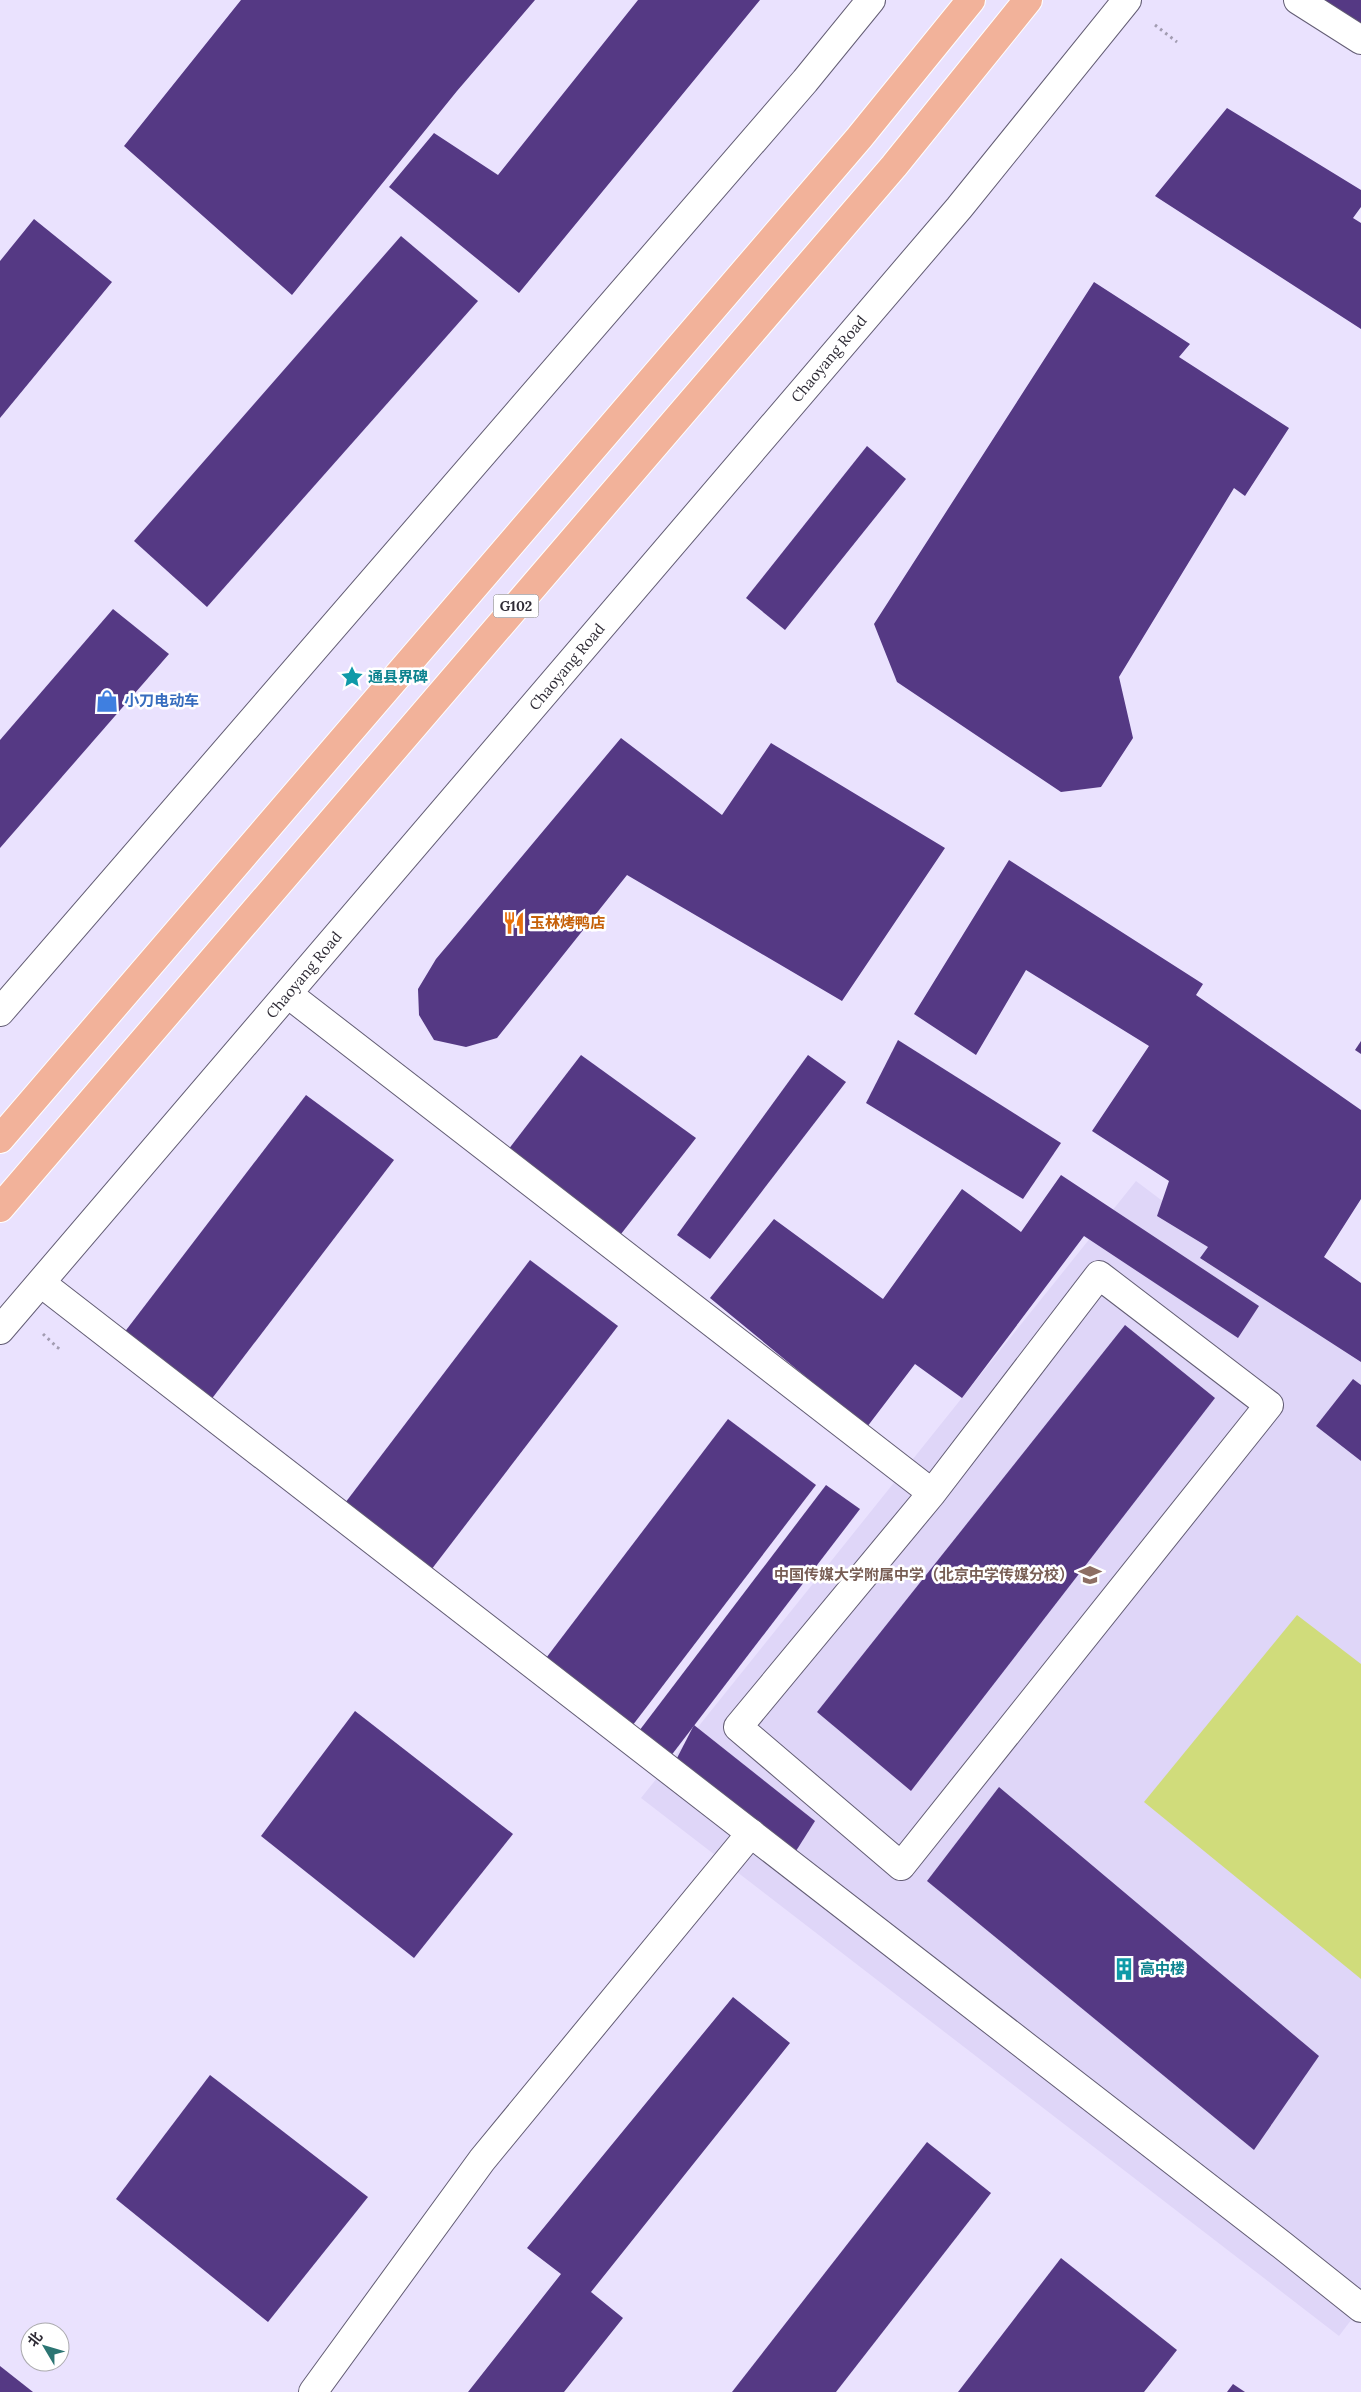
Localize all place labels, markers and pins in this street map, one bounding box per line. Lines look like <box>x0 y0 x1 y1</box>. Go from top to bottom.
place icon: 通县界碑 <box>339 664 365 690</box>
place label: 通县界碑 <box>368 667 428 686</box>
shop icon: 小刀电动车 <box>94 688 120 714</box>
place label: 小刀电动车 <box>124 691 199 710</box>
restaurant icon: 玉林烤鸭店 <box>501 910 527 936</box>
place label: 玉林烤鸭店 <box>530 913 605 932</box>
school or university icon: 中国传媒大学附属中学（北京中学传媒分校） <box>1077 1562 1103 1588</box>
place label: 中国传媒大学附属中学（北京中学传媒分校） <box>774 1565 1074 1584</box>
building icon: 高中楼 <box>1111 1956 1137 1982</box>
place label: 高中楼 <box>1140 1959 1185 1978</box>

